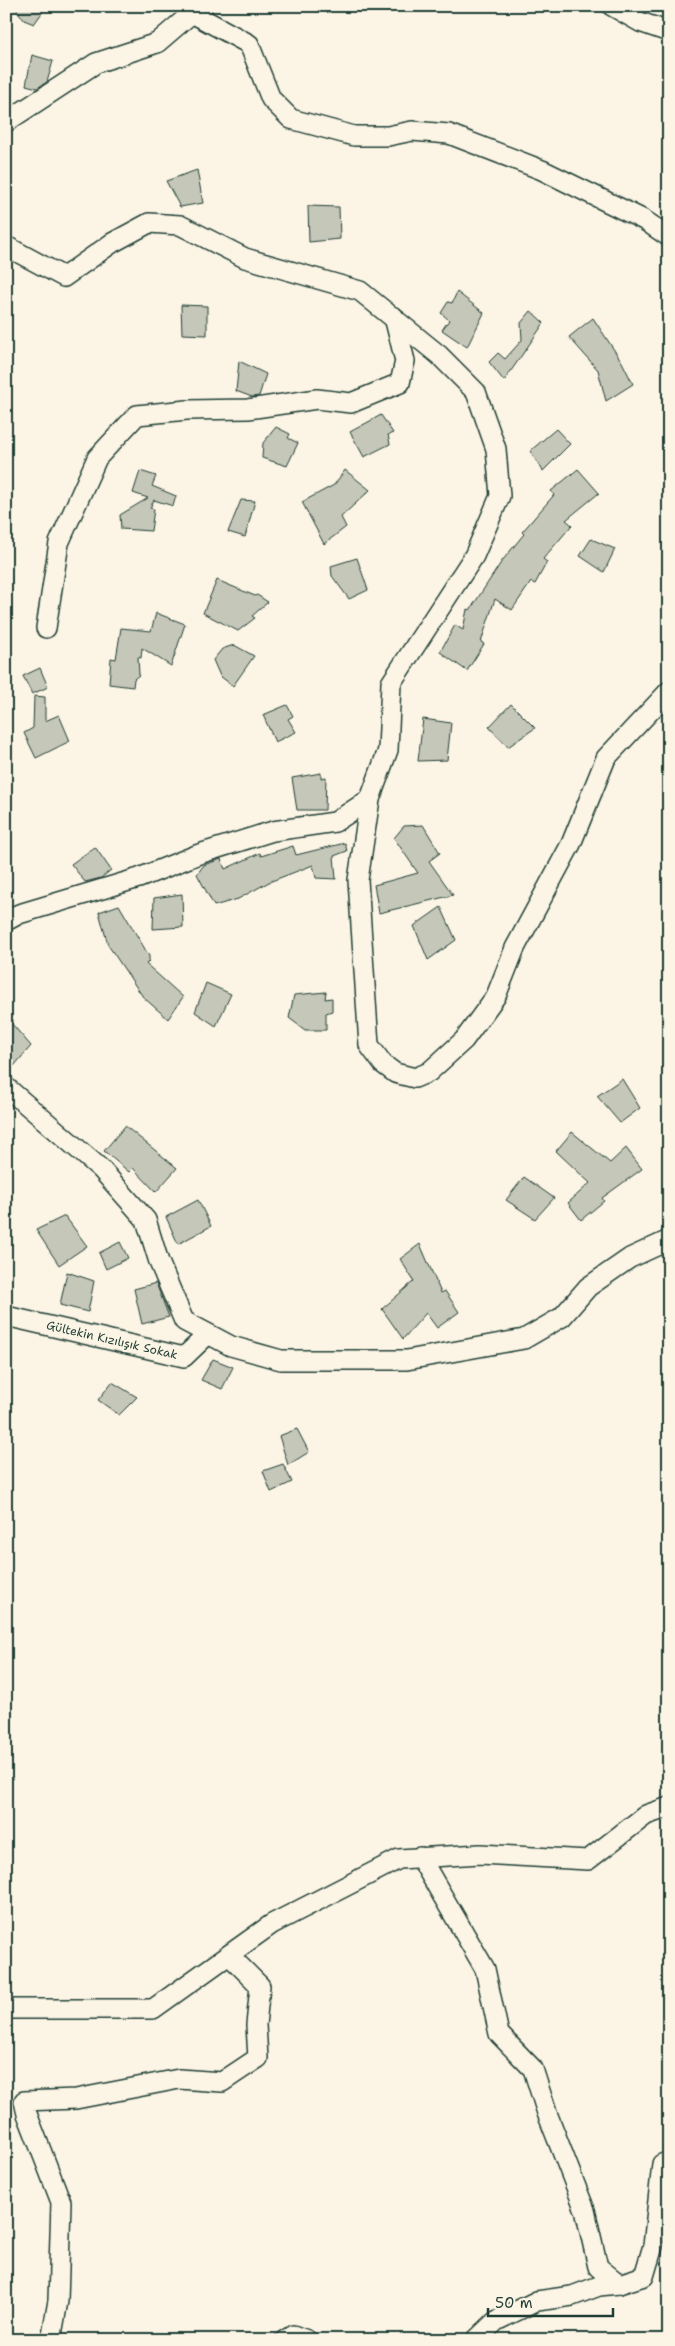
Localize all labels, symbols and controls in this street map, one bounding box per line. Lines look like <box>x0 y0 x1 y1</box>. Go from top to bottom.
street label: Gültekin Kızılışık Sokak <box>45 1317 179 1363</box>
scale bar <box>488 2286 612 2318</box>
text: 50 m <box>495 2293 533 2313</box>

